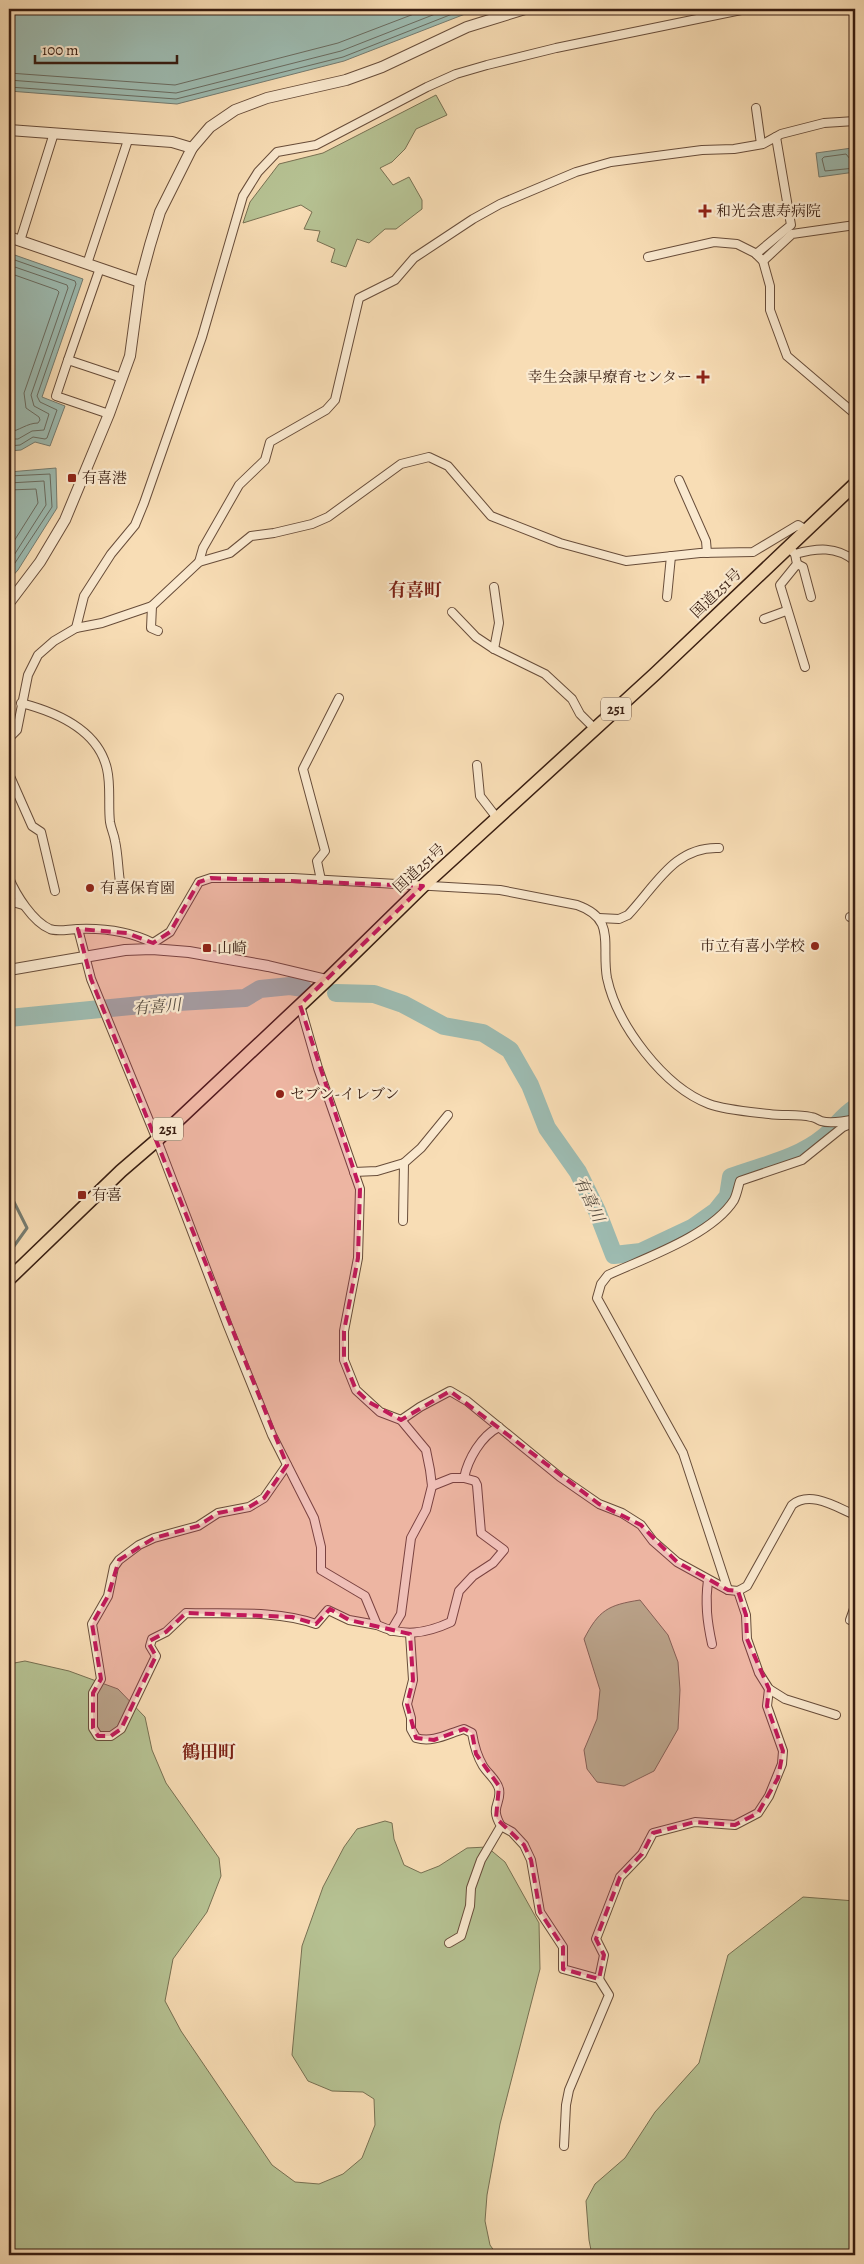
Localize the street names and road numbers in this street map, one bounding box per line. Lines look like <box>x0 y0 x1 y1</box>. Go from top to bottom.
street label: 国道251号 <box>686 564 746 622</box>
road number: 251 <box>601 698 631 721</box>
street label: 国道251号 <box>389 839 449 897</box>
road number: 251 <box>153 1118 183 1140</box>

